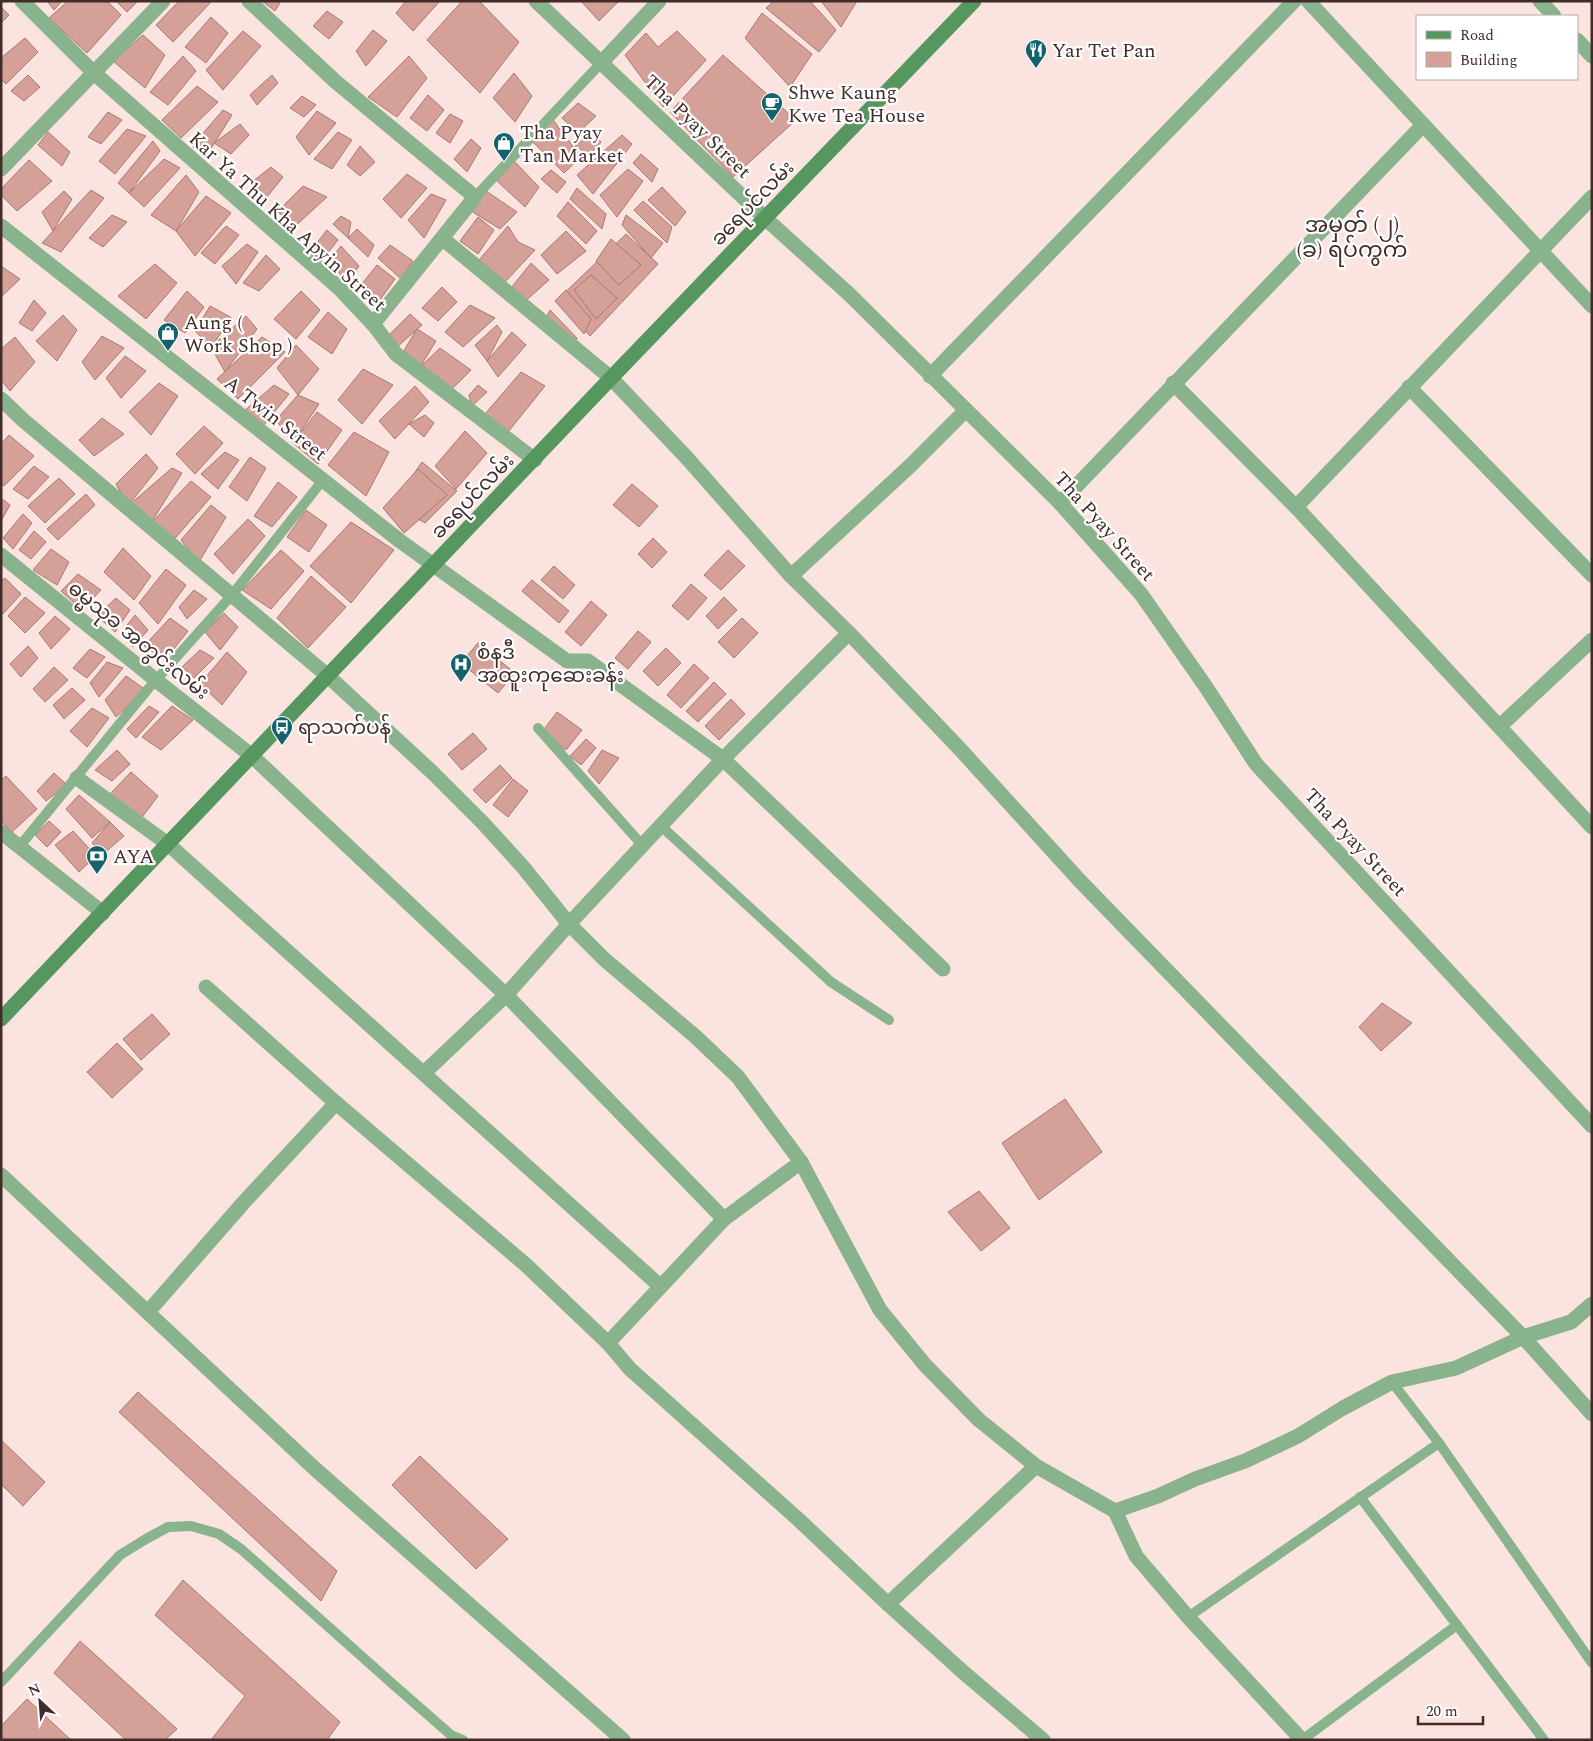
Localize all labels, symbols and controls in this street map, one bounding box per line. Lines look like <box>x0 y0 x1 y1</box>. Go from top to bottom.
legend <box>1416 15 1578 80</box>
text: Road <box>1460 24 1494 47</box>
place label: Yar Tet Pan <box>1052 36 1156 66</box>
restaurant icon: Yar Tet Pan <box>1024 38 1048 69</box>
text: Building <box>1460 49 1517 72</box>
street label: Tha Pyay Street <box>637 68 758 186</box>
place label: Shwe Kaung Kwe Tea House <box>788 78 925 131</box>
cafe icon: Shwe Kaung Kwe Tea House <box>760 91 784 122</box>
place label: Tha Pyay Tan Market <box>520 118 624 171</box>
street label: Kar Ya Thu Kha Apyin Street <box>182 124 393 319</box>
shop icon: Tha Pyay Tan Market <box>492 131 516 162</box>
street label: ခရေပင်လမ်း <box>704 154 801 253</box>
district label: အမှတ် (၂) (ခ) ရပ်ကွက် <box>1297 209 1407 267</box>
place label: Aung ( Work Shop ) <box>184 308 293 361</box>
shop icon: Aung ( Work Shop ) <box>156 321 180 352</box>
street label: A Twin Street <box>217 369 333 469</box>
street label: ခရေပင်လမ်း <box>424 447 521 546</box>
street label: Tha Pyay Street <box>1046 465 1162 588</box>
street label: ဓမ္မသုခ အတွင်းလမ်း <box>60 574 216 708</box>
place label: စံနဒီ အထူးကုဆေးခန်း <box>477 638 624 692</box>
hospital icon: စံနဒီ အထူးကုဆေးခန်း <box>449 652 473 683</box>
place label: ရာသက်ပန် <box>298 713 391 743</box>
bus stop icon: ရာသက်ပန် <box>270 715 294 746</box>
street label: Tha Pyay Street <box>1297 782 1414 904</box>
place label: AYA <box>113 842 154 872</box>
bank icon: AYA <box>85 844 109 875</box>
north arrow <box>15 1676 65 1726</box>
text: N <box>25 1678 44 1702</box>
scale bar <box>1418 1694 1483 1726</box>
text: 20 m <box>1426 1700 1458 1723</box>

